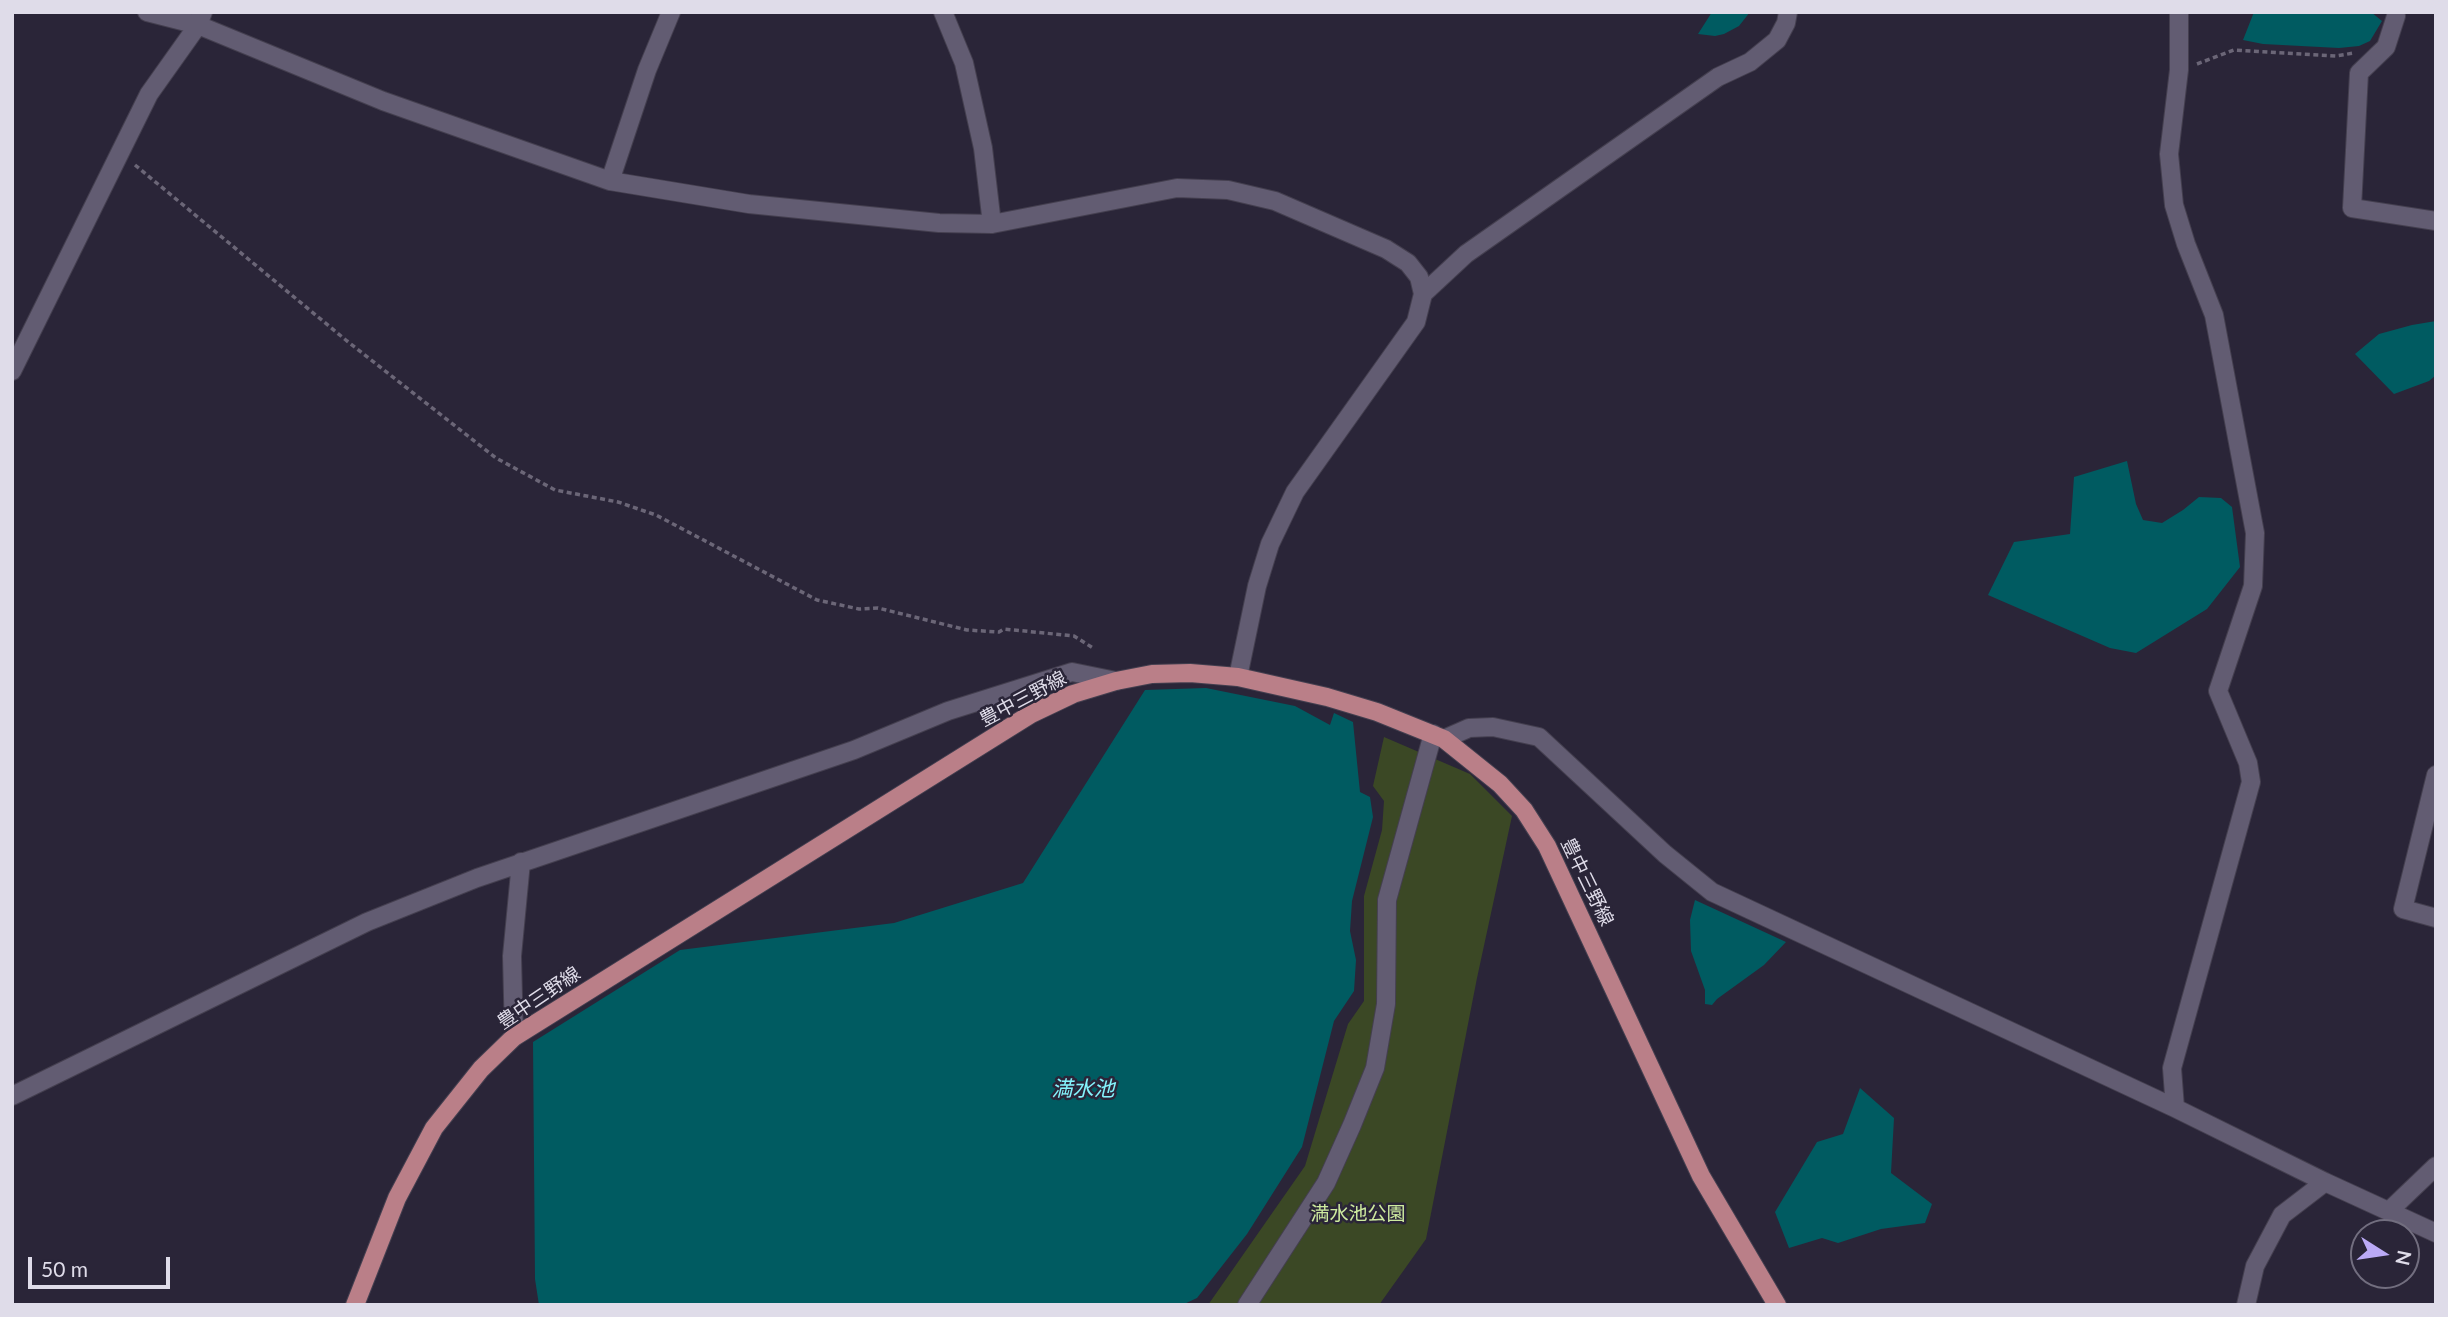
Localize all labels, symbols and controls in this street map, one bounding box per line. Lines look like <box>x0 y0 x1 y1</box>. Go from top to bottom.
street label: 豊中三野線 <box>976 667 1070 731</box>
street label: 豊中三野線 <box>1556 834 1618 930</box>
street label: 豊中三野線 <box>493 962 585 1034</box>
water label: 満水池 <box>1052 1076 1114 1102</box>
park label: 満水池公園 <box>1311 1203 1405 1225</box>
north arrow <box>2350 1219 2420 1289</box>
scale bar <box>32 1244 173 1288</box>
text: N <box>2391 1248 2417 1268</box>
text: 50 m <box>41 1256 88 1281</box>

